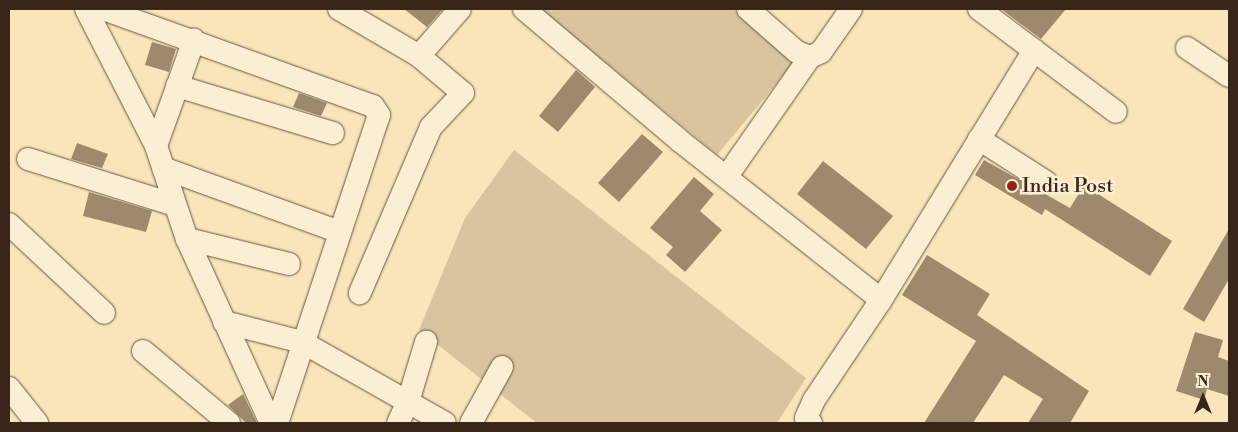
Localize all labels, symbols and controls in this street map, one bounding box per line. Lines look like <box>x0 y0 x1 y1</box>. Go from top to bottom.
place label: India Post <box>1022 174 1113 198</box>
marker: India Post <box>1006 180 1018 192</box>
north arrow <box>1178 372 1228 422</box>
text: N <box>1197 373 1209 391</box>

